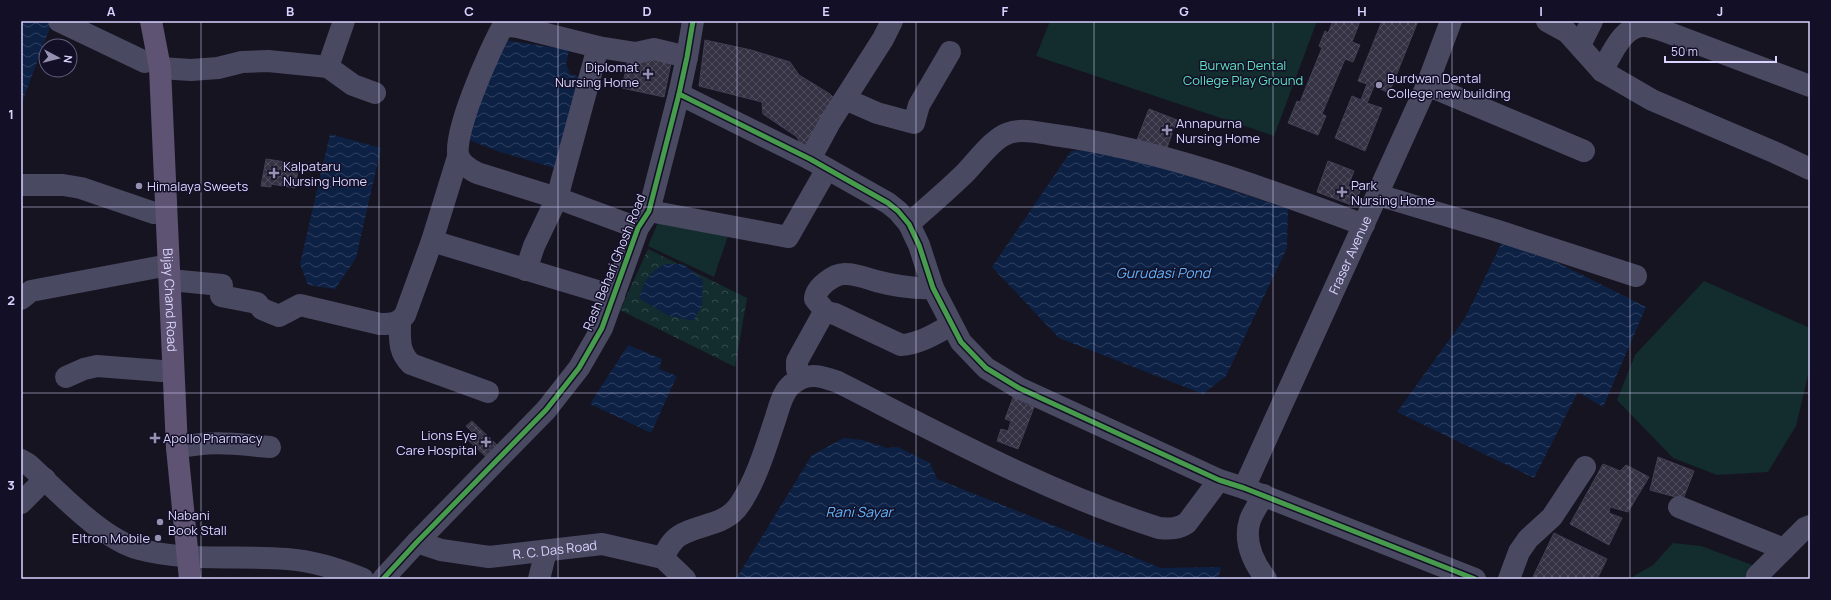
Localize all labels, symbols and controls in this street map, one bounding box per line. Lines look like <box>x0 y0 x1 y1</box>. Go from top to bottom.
text: A <box>107 2 116 20</box>
text: B <box>286 2 294 20</box>
text: C <box>464 2 474 20</box>
text: D <box>642 2 652 20</box>
text: E <box>822 2 830 20</box>
text: F <box>1002 2 1009 20</box>
text: G <box>1179 2 1189 20</box>
text: H <box>1357 2 1367 20</box>
text: I <box>1539 2 1543 20</box>
text: J <box>1717 2 1723 20</box>
north arrow <box>38 38 78 78</box>
scale bar <box>1665 38 1776 64</box>
text: 50 m <box>1671 43 1698 60</box>
text: N <box>60 54 76 64</box>
park label: Burwan Dental College Play Ground <box>1183 56 1303 89</box>
place label: Diplomat Nursing Home <box>555 58 639 91</box>
marker: Diplomat Nursing Home <box>642 68 654 80</box>
place label: Burdwan Dental College new building <box>1387 69 1511 102</box>
marker: Burdwan Dental College new building <box>1374 80 1384 90</box>
text: 1 <box>8 105 14 123</box>
place label: Annapurna Nursing Home <box>1176 114 1260 147</box>
marker: Annapurna Nursing Home <box>1161 124 1173 136</box>
place label: Kalpataru Nursing Home <box>283 157 367 190</box>
marker: Kalpataru Nursing Home <box>268 167 280 179</box>
place label: Park Nursing Home <box>1351 176 1435 209</box>
place label: Himalaya Sweets <box>147 177 249 195</box>
marker: Himalaya Sweets <box>134 181 144 191</box>
marker: Park Nursing Home <box>1336 186 1348 198</box>
street label: Rash Behari Ghosh Road <box>578 191 650 333</box>
street label: Fraser Avenue <box>1324 212 1376 297</box>
street label: Bijay Chand Road <box>159 248 182 352</box>
water label: Gurudasi Pond <box>1116 263 1212 282</box>
text: 2 <box>7 291 15 309</box>
place label: Lions Eye Care Hospital <box>396 426 477 459</box>
place label: Apollo Pharmacy <box>163 429 263 447</box>
marker: Apollo Pharmacy <box>150 433 160 443</box>
marker: Lions Eye Care Hospital <box>480 436 492 448</box>
text: 3 <box>7 476 15 494</box>
water label: Rani Sayar <box>826 502 894 521</box>
place label: Nabani Book Stall <box>168 506 227 539</box>
marker: Nabani Book Stall <box>155 517 165 527</box>
place label: Eltron Mobile <box>72 529 150 547</box>
marker: Eltron Mobile <box>153 533 163 543</box>
street label: R. C. Das Road <box>512 536 598 563</box>

